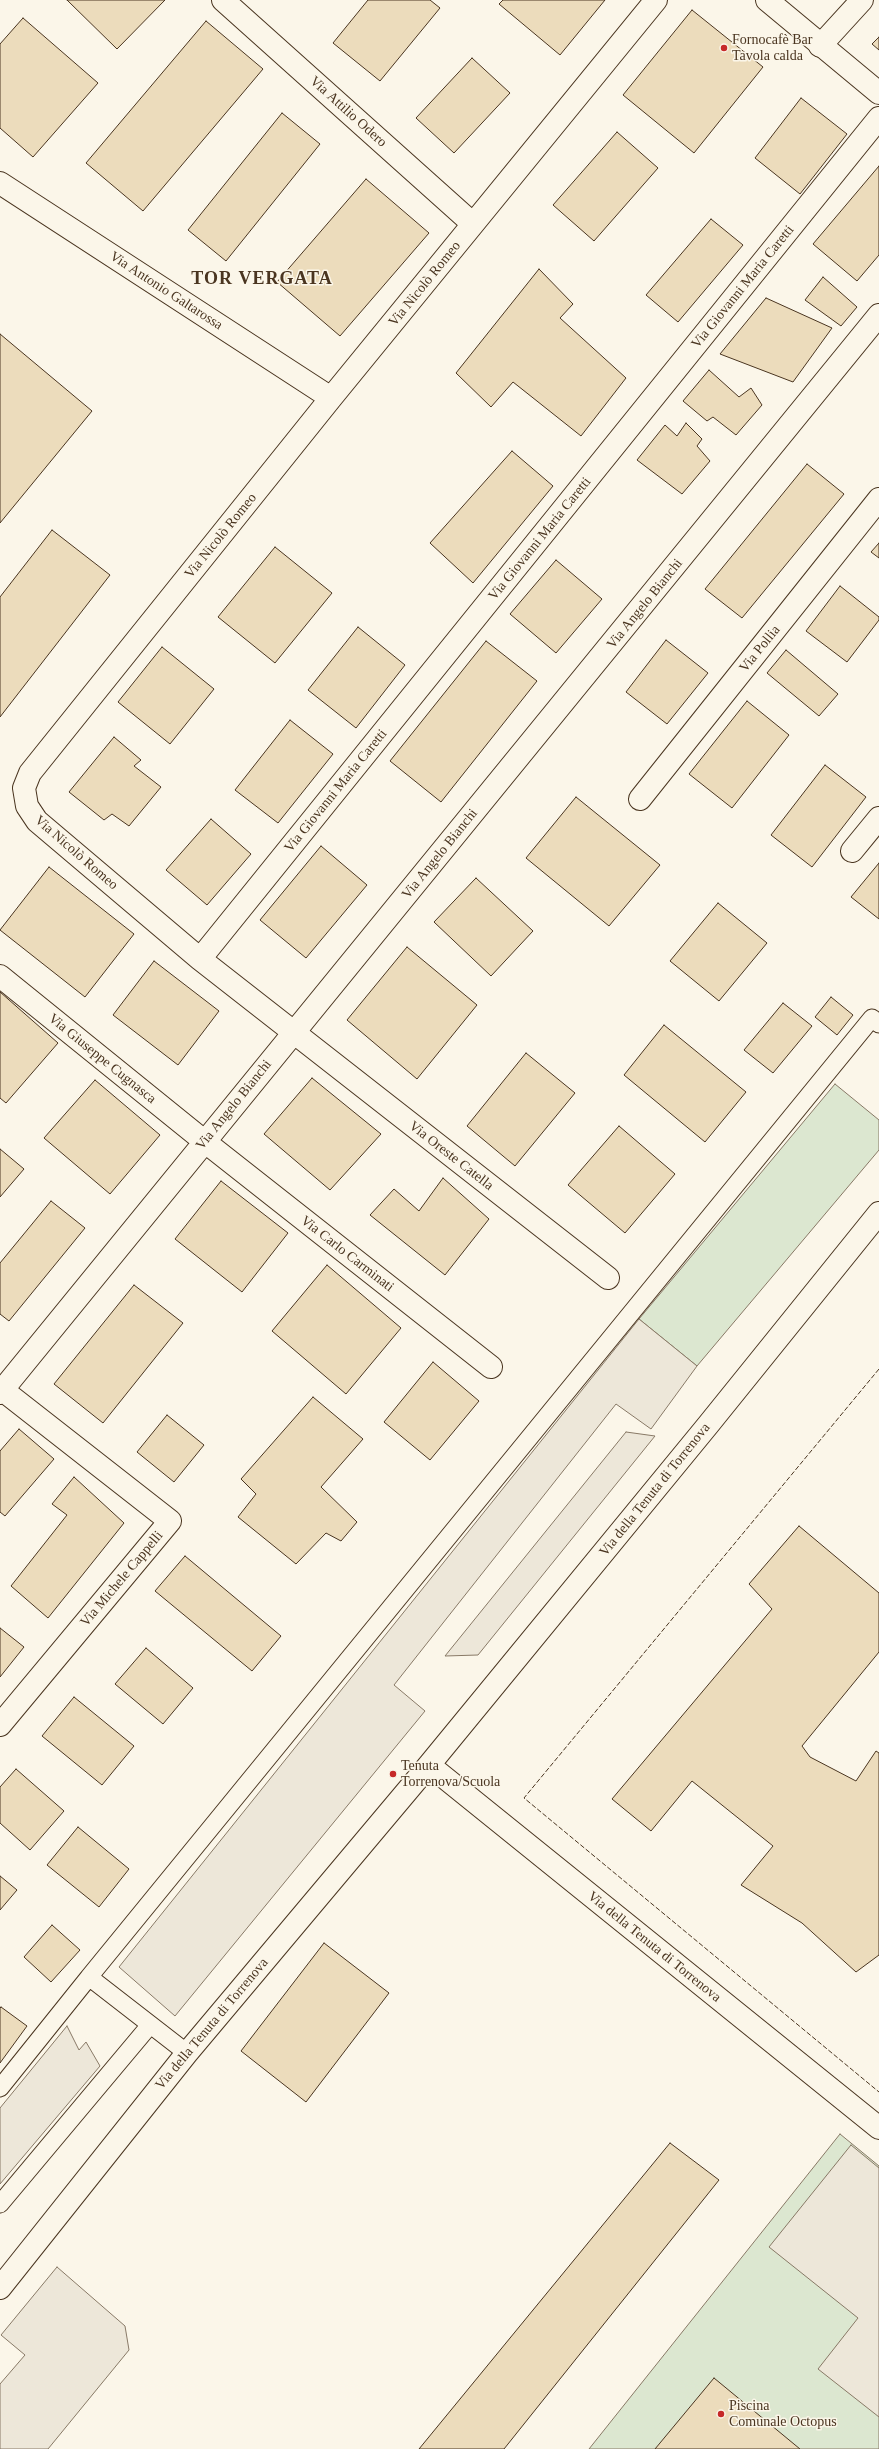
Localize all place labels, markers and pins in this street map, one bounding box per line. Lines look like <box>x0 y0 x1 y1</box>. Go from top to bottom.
place label: Fornocafè Bar Tavola calda <box>732 32 812 64</box>
marker: Fornocafè Bar Tavola calda <box>719 43 729 53</box>
place label: Tenuta Torrenova/Scuola <box>401 1758 500 1790</box>
marker: Tenuta Torrenova/Scuola <box>388 1769 398 1779</box>
place label: Piscina Comunale Octopus <box>729 2398 837 2430</box>
marker: Piscina Comunale Octopus <box>716 2409 726 2419</box>

